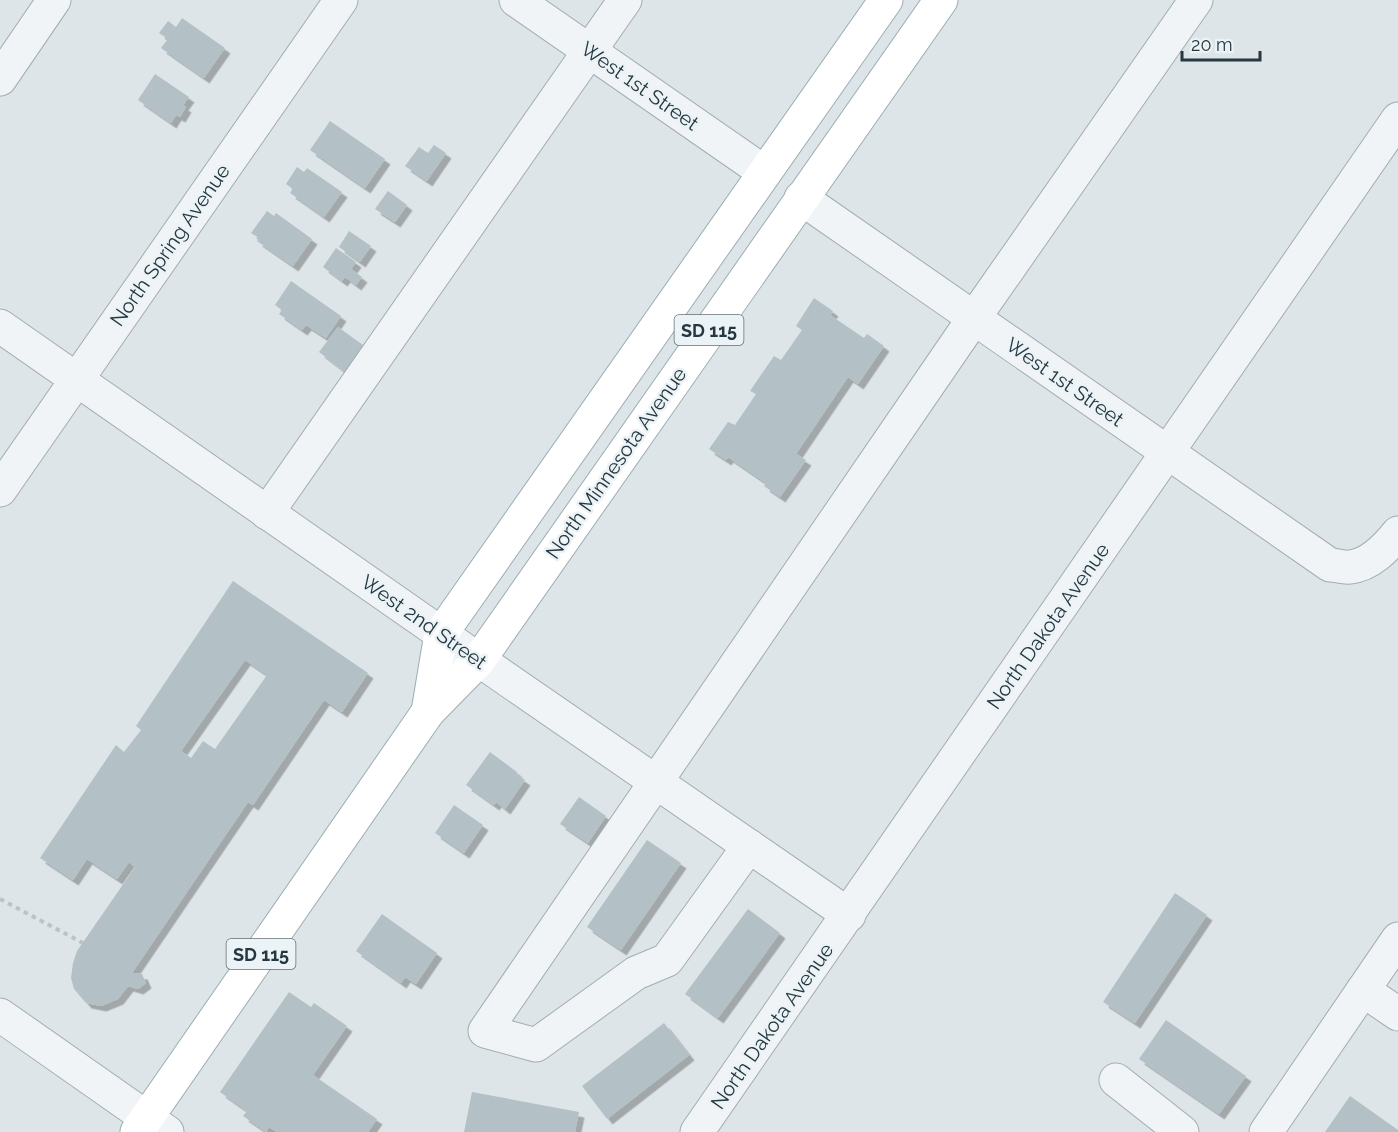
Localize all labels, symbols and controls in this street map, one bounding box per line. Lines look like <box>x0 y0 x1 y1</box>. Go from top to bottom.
scale bar <box>1182 24 1260 62</box>
text: 20 m <box>1191 34 1233 55</box>
street label: West 1st Street <box>576 37 704 136</box>
street label: North Spring Avenue <box>105 159 235 331</box>
road number: SD 115 <box>674 315 744 345</box>
street label: West 1st Street <box>1001 333 1129 432</box>
street label: North Minnesota Avenue <box>541 362 691 563</box>
street label: North Dakota Avenue <box>982 538 1114 714</box>
street label: West 2nd Street <box>357 570 492 674</box>
street label: North Dakota Avenue <box>706 938 838 1114</box>
road number: SD 115 <box>226 939 296 969</box>

